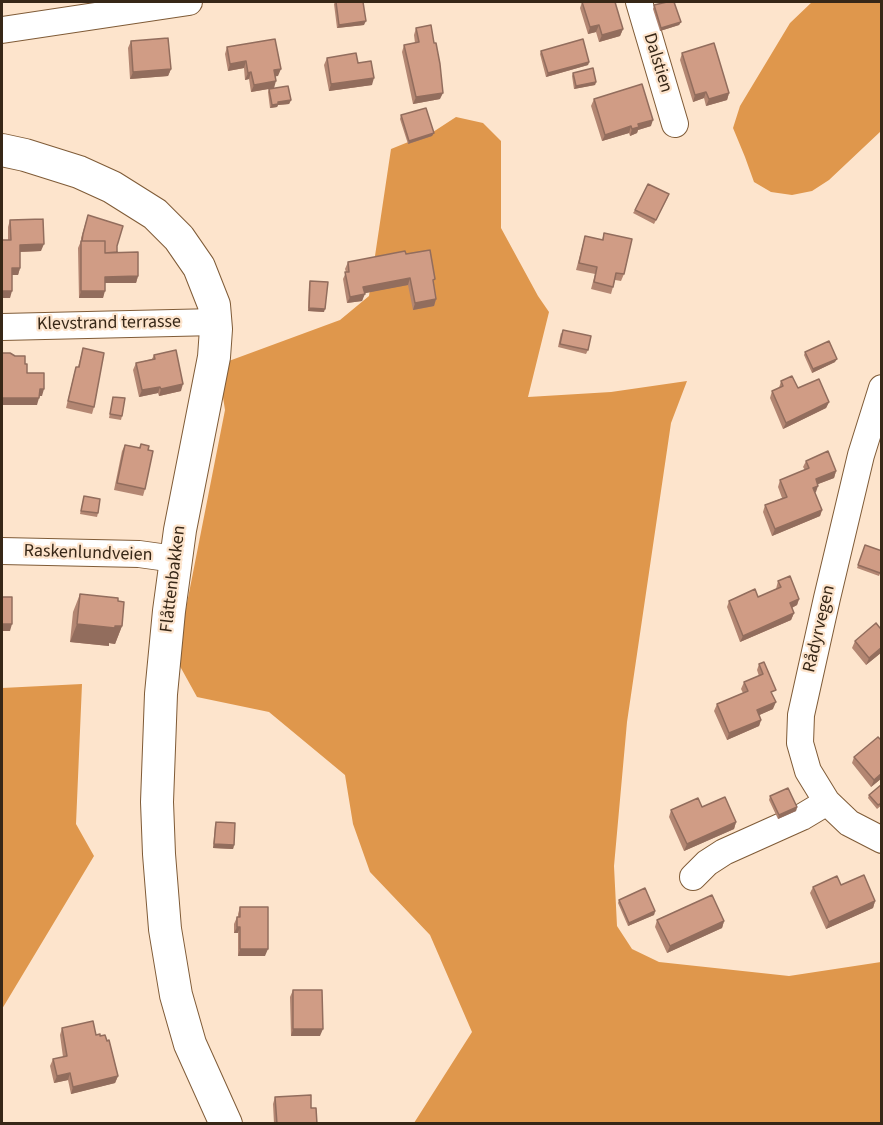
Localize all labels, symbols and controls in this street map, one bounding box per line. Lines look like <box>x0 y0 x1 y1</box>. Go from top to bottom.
street label: Dalstien <box>638 31 676 95</box>
street label: Klevstrand terrasse <box>37 312 181 336</box>
street label: Flåttenbakken <box>157 524 191 634</box>
street label: Raskenlundveien <box>23 541 153 567</box>
street label: Rådyrvegen <box>799 583 841 675</box>

